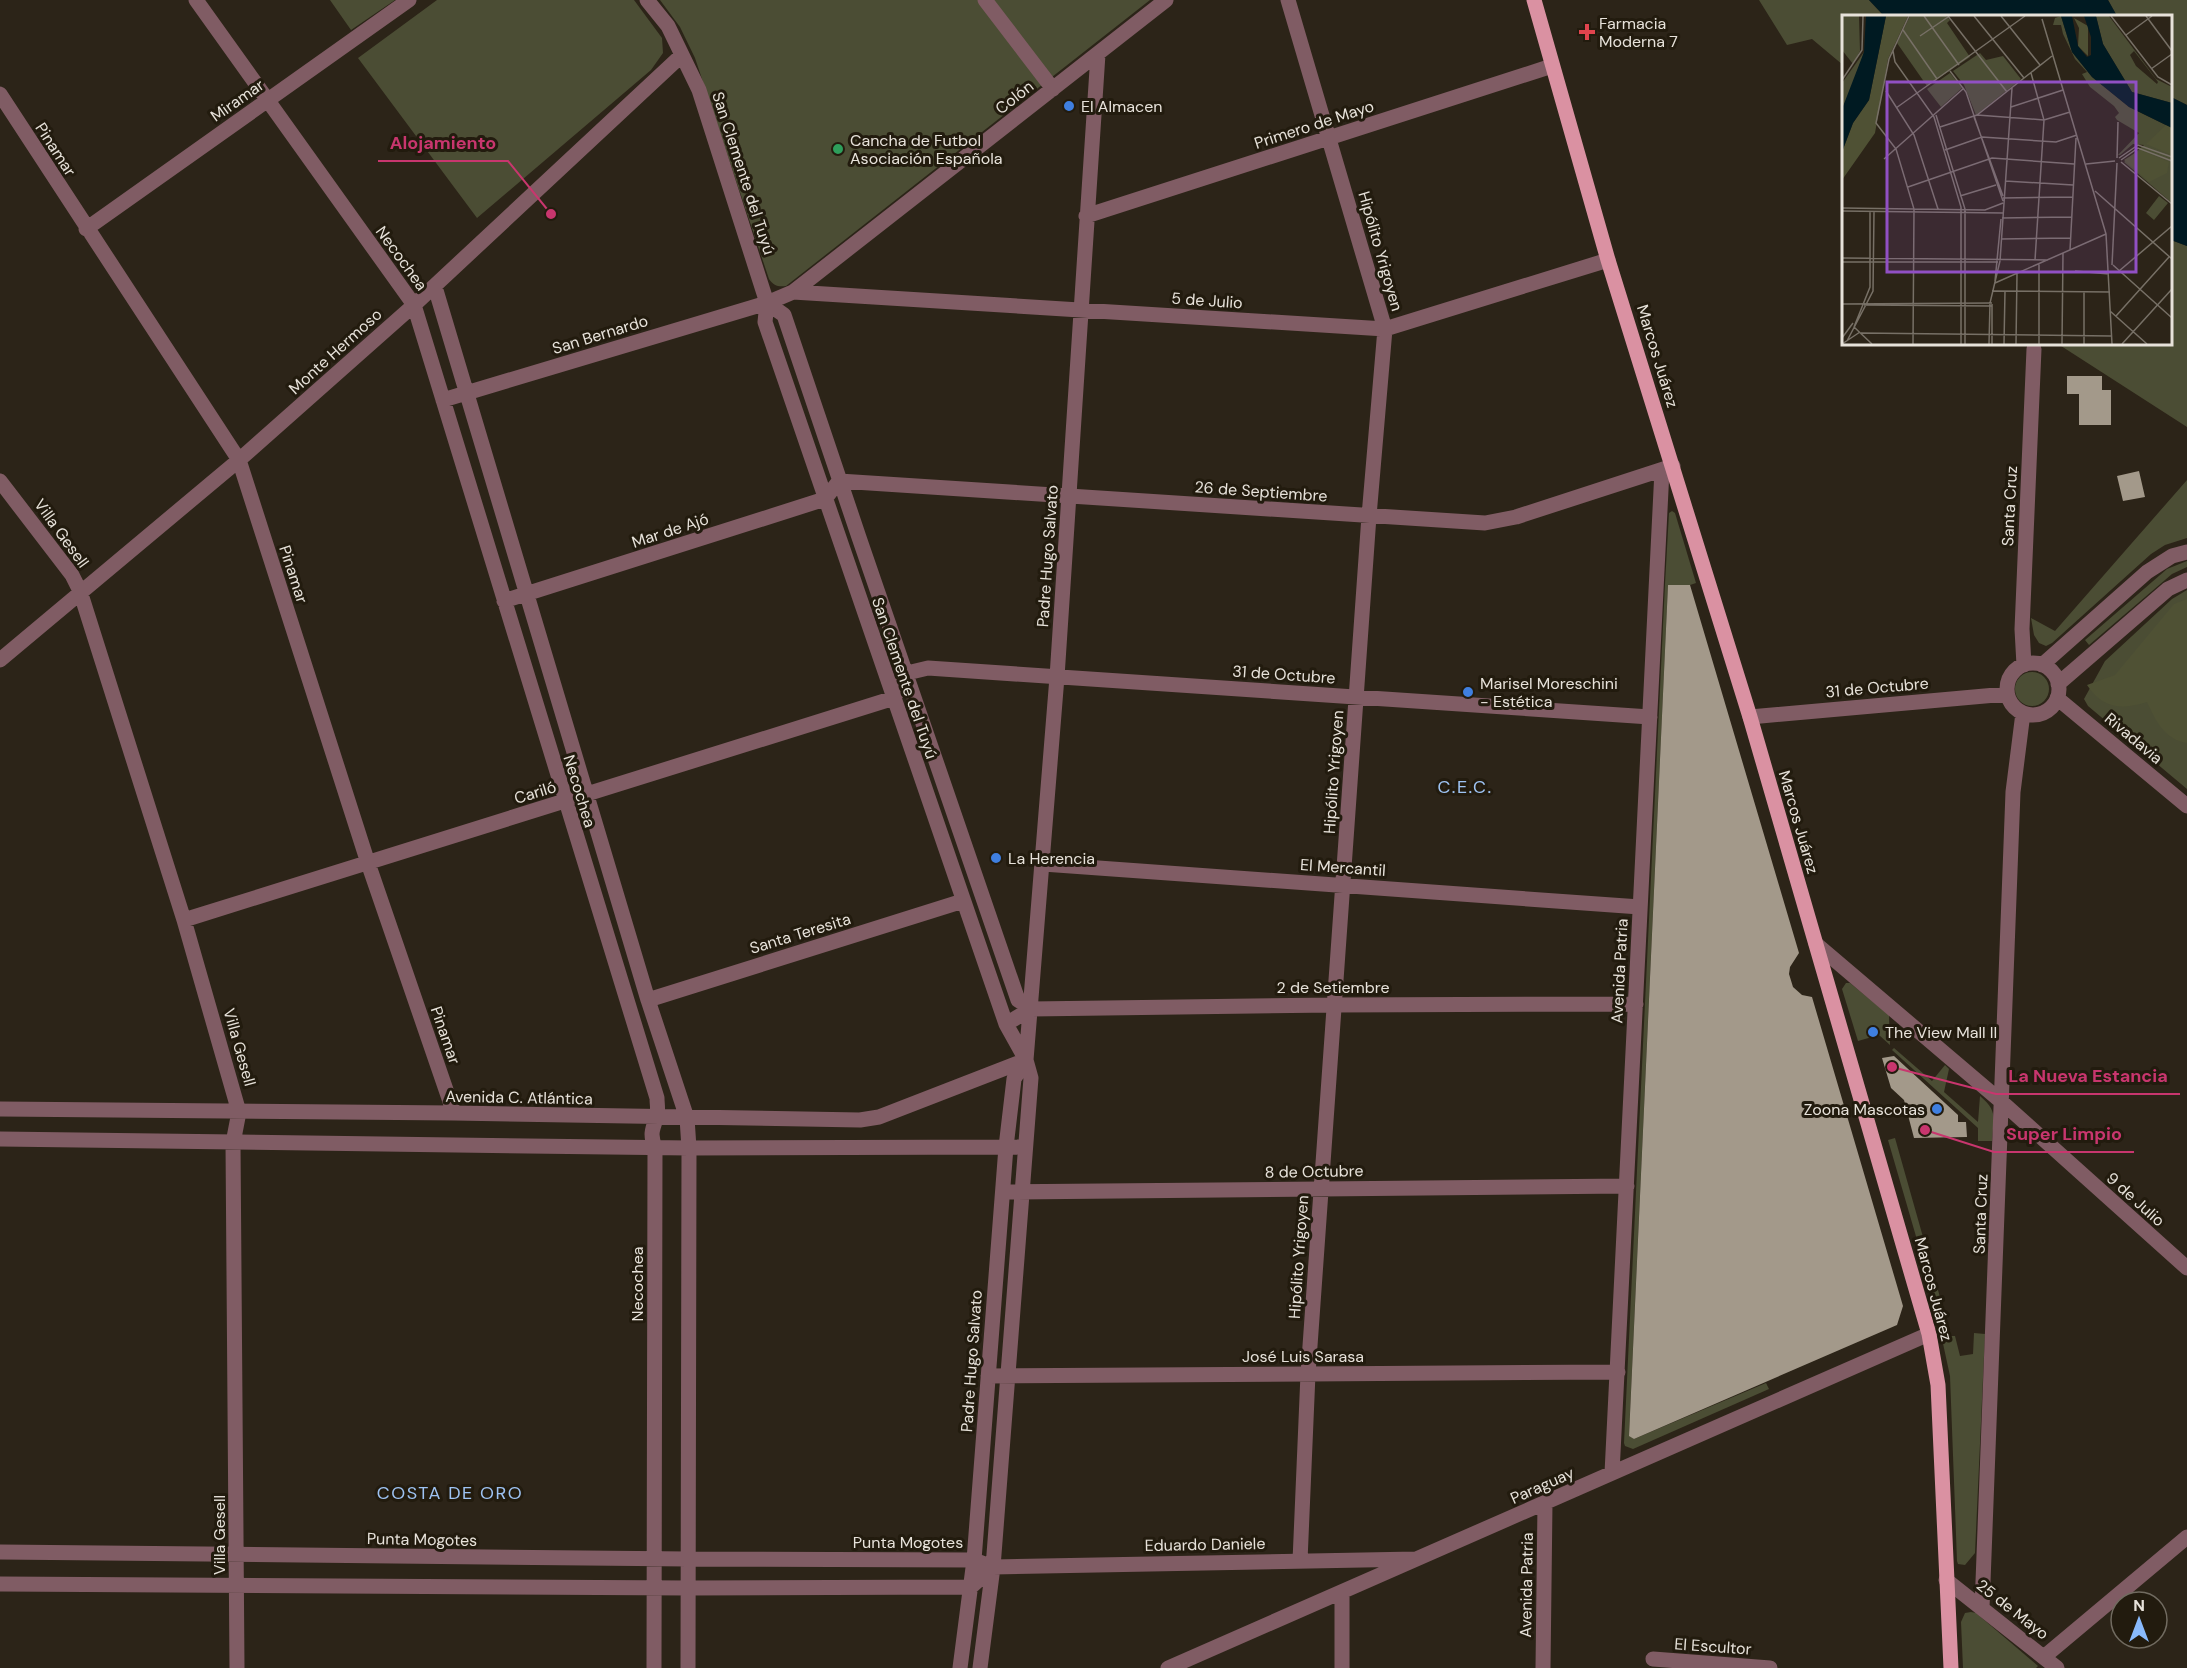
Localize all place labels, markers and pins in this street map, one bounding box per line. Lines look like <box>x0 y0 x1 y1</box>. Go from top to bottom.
place label: Farmacia Moderna 7 <box>1599 13 1678 52</box>
marker: Farmacia Moderna 7 <box>1580 25 1594 39</box>
place label: El Almacen <box>1081 96 1162 117</box>
marker: El Almacen <box>1062 99 1076 113</box>
callout: Alojamiento <box>378 125 508 161</box>
place label: Cancha de Futbol Asociación Española <box>850 130 1003 169</box>
marker: Cancha de Futbol Asociación Española <box>831 142 845 156</box>
place label: Marisel Moreschini - Estética <box>1480 673 1618 712</box>
marker: Marisel Moreschini - Estética <box>1461 685 1475 699</box>
place label: La Herencia <box>1008 848 1095 869</box>
marker: La Herencia <box>989 851 1003 865</box>
place label: The View Mall II <box>1885 1022 1997 1043</box>
marker: The View Mall II <box>1866 1025 1880 1039</box>
callout: La Nueva Estancia <box>1996 1058 2180 1094</box>
place label: Zoona Mascotas <box>1804 1099 1925 1120</box>
marker: Zoona Mascotas <box>1930 1102 1944 1116</box>
callout: Super Limpio <box>1994 1116 2134 1152</box>

